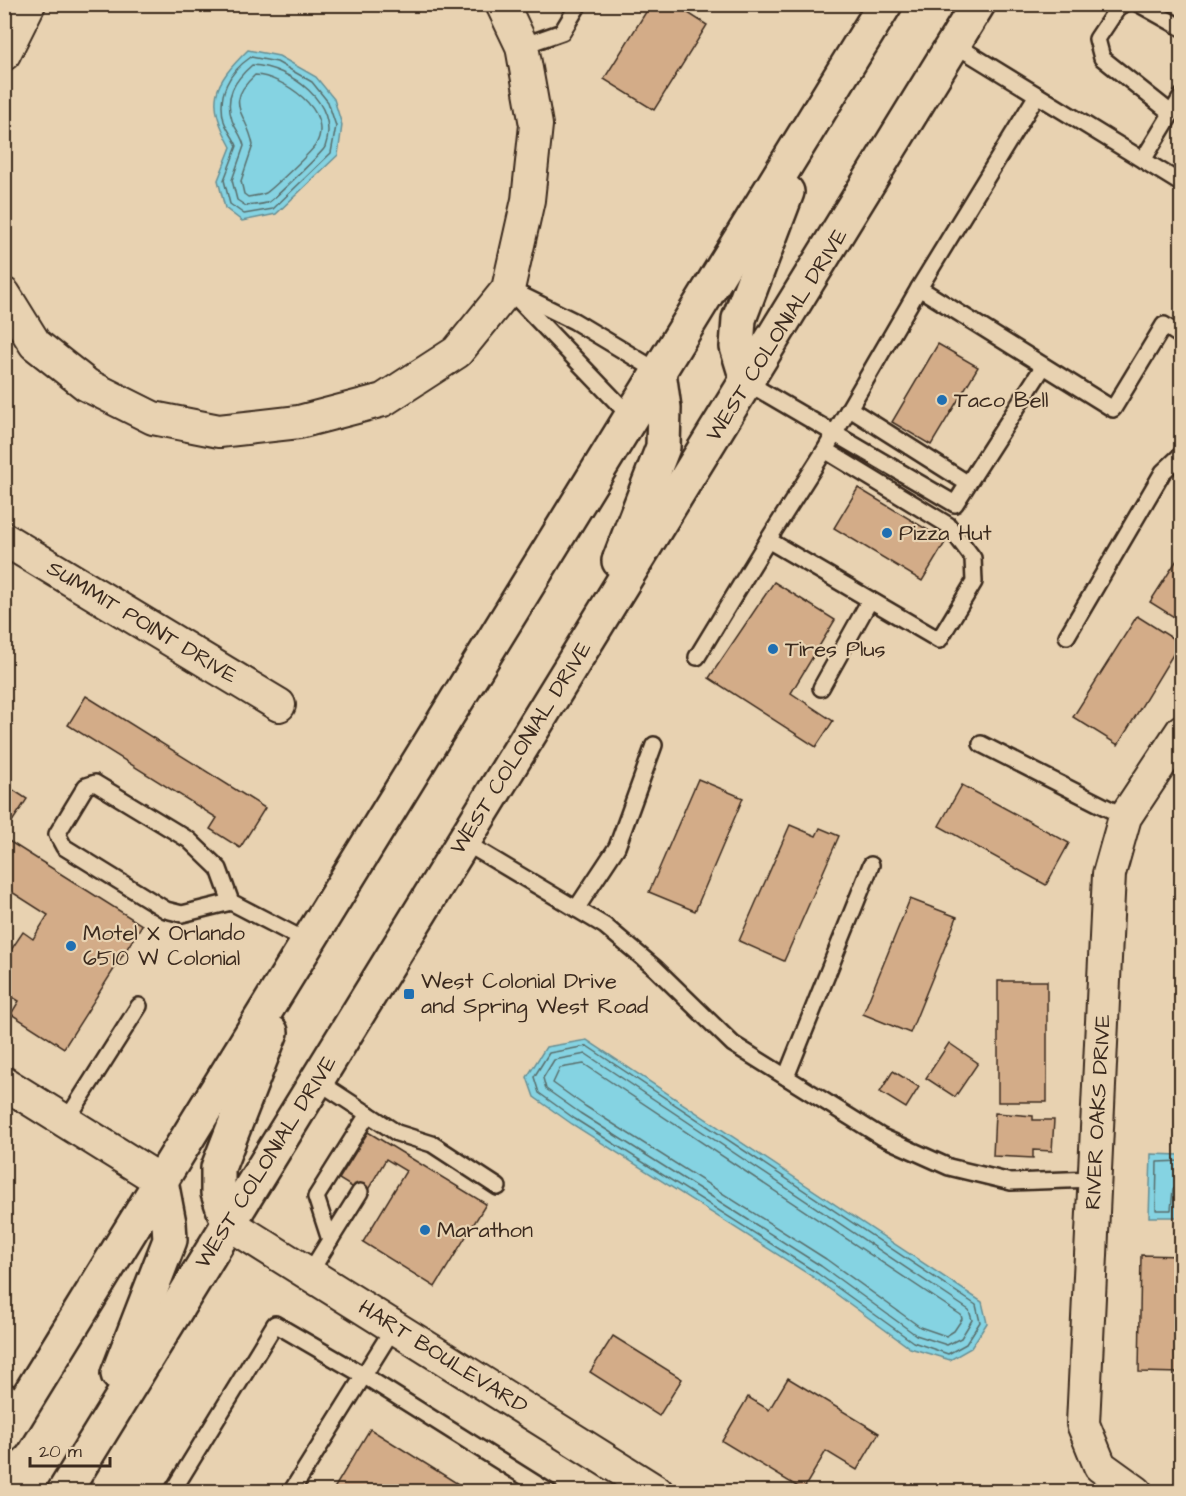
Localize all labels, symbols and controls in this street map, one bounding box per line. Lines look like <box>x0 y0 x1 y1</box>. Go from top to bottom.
street label: WEST COLONIAL DRIVE <box>699 222 855 448</box>
place label: Taco Bell <box>954 385 1048 416</box>
marker: Taco Bell <box>935 393 949 407</box>
place label: Pizza Hut <box>899 518 992 549</box>
marker: Pizza Hut <box>880 526 894 540</box>
street label: SUMMIT POINT DRIVE <box>41 553 243 691</box>
place label: Tires Plus <box>785 634 886 665</box>
street label: WEST COLONIAL DRIVE <box>443 635 599 861</box>
marker: Tires Plus <box>766 642 780 656</box>
place label: Motel X Orlando 6510 W Colonial <box>83 918 245 974</box>
marker: Motel X Orlando 6510 W Colonial <box>64 939 78 953</box>
place label: West Colonial Drive and Spring West Road <box>421 966 648 1023</box>
marker: West Colonial Drive and Spring West Road <box>402 987 416 1001</box>
street label: RIVER OAKS DRIVE <box>1077 1014 1119 1210</box>
street label: WEST COLONIAL DRIVE <box>188 1049 344 1275</box>
place label: Marathon <box>437 1215 533 1246</box>
marker: Marathon <box>418 1223 432 1237</box>
street label: HART BOULEVARD <box>352 1292 534 1422</box>
scale bar <box>30 1430 110 1468</box>
text: 20 m <box>39 1439 82 1464</box>

